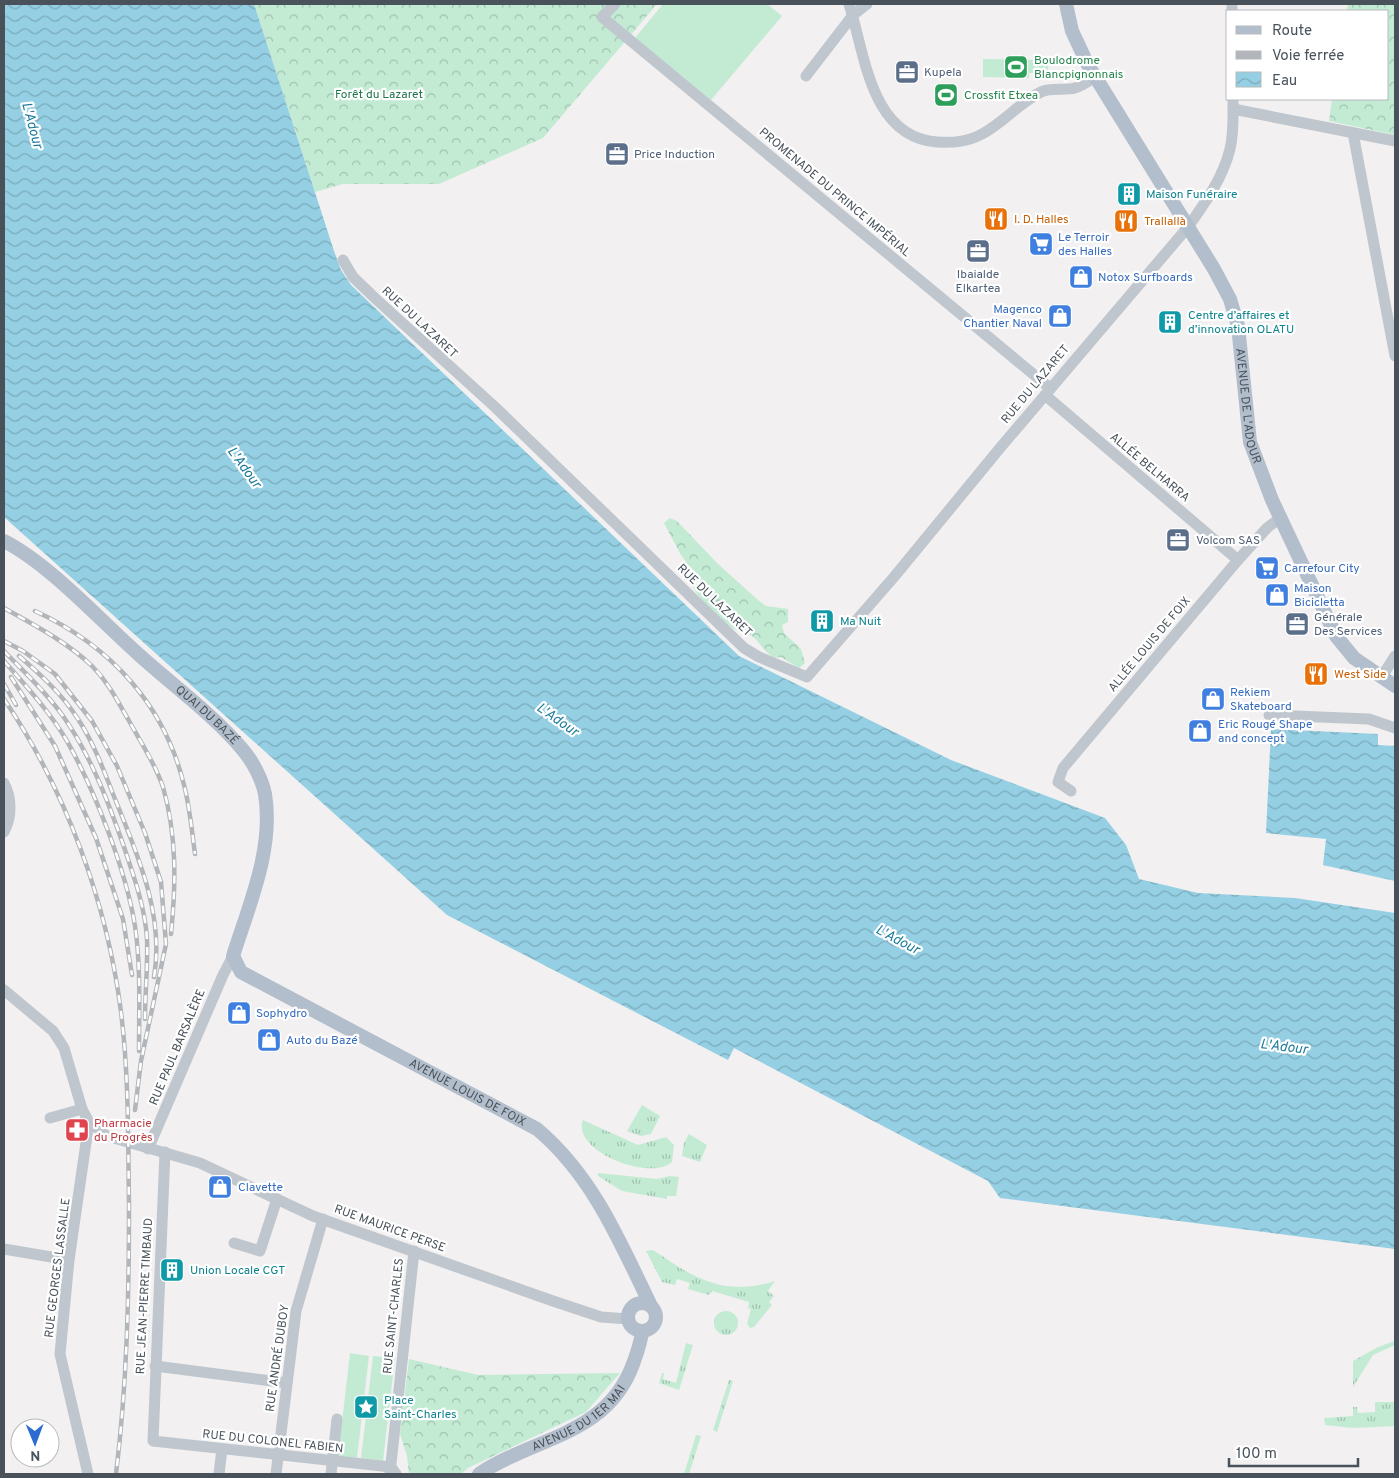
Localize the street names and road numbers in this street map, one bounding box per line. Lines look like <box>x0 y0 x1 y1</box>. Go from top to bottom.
street label: PROMENADE DU PRINCE IMPÉRIAL <box>755 125 914 261</box>
street label: RUE DU LAZARET <box>378 283 461 362</box>
street label: RUE DU LAZARET <box>998 342 1074 427</box>
street label: AVENUE DE L'ADOUR <box>1231 347 1265 467</box>
street label: ALLÉE BELHARRA <box>1106 430 1193 506</box>
street label: RUE DU LAZARET <box>673 561 755 641</box>
street label: ALLÉE LOUIS DE FOIX <box>1105 594 1194 696</box>
street label: QUAI DU BAZÉ <box>172 682 242 749</box>
street label: RUE PAUL BARSALÈRE <box>146 987 210 1108</box>
street label: AVENUE LOUIS DE FOIX <box>406 1056 528 1131</box>
street label: RUE GEORGES LASSALLE <box>41 1197 75 1339</box>
street label: RUE MAURICE PERSE <box>332 1201 448 1257</box>
street label: RUE JEAN-PIERRE TIMBAUD <box>133 1217 157 1375</box>
street label: RUE SAINT-CHARLES <box>380 1257 408 1375</box>
street label: RUE ANDRÉ DUBOY <box>263 1303 293 1413</box>
street label: AVENUE DU 1ER MAI <box>529 1382 630 1456</box>
street label: RUE DU COLONEL FABIEN <box>202 1427 344 1457</box>

